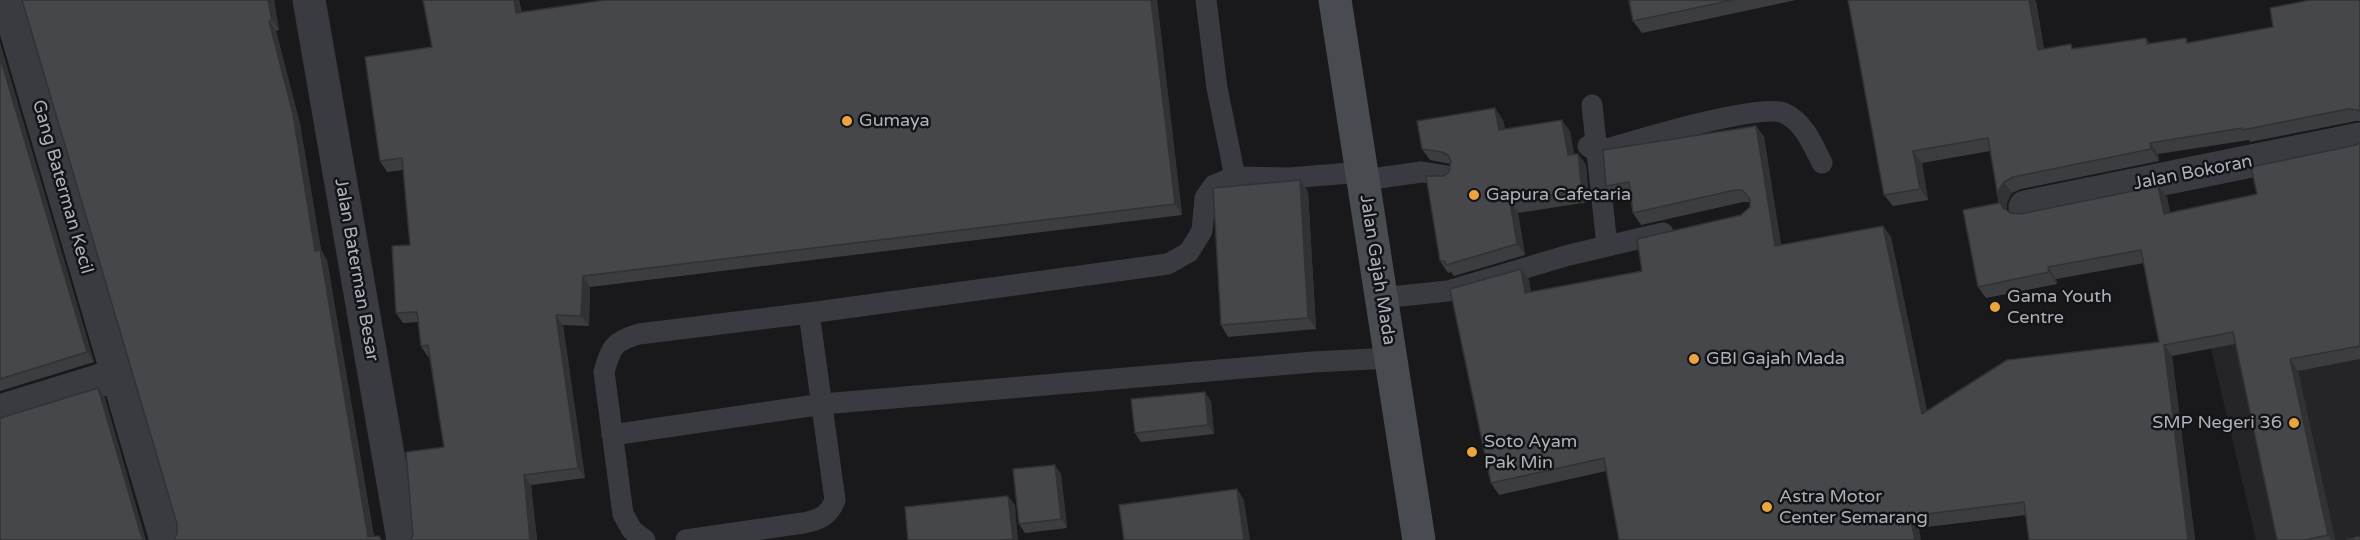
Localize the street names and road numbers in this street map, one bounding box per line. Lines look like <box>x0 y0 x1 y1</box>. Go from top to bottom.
street label: Gang Baterman Kecil <box>27 97 97 277</box>
street label: Jalan Bokoran <box>2132 151 2254 195</box>
street label: Jalan Baterman Besar <box>329 177 383 363</box>
street label: Jalan Gajah Mada <box>1354 193 1400 347</box>

